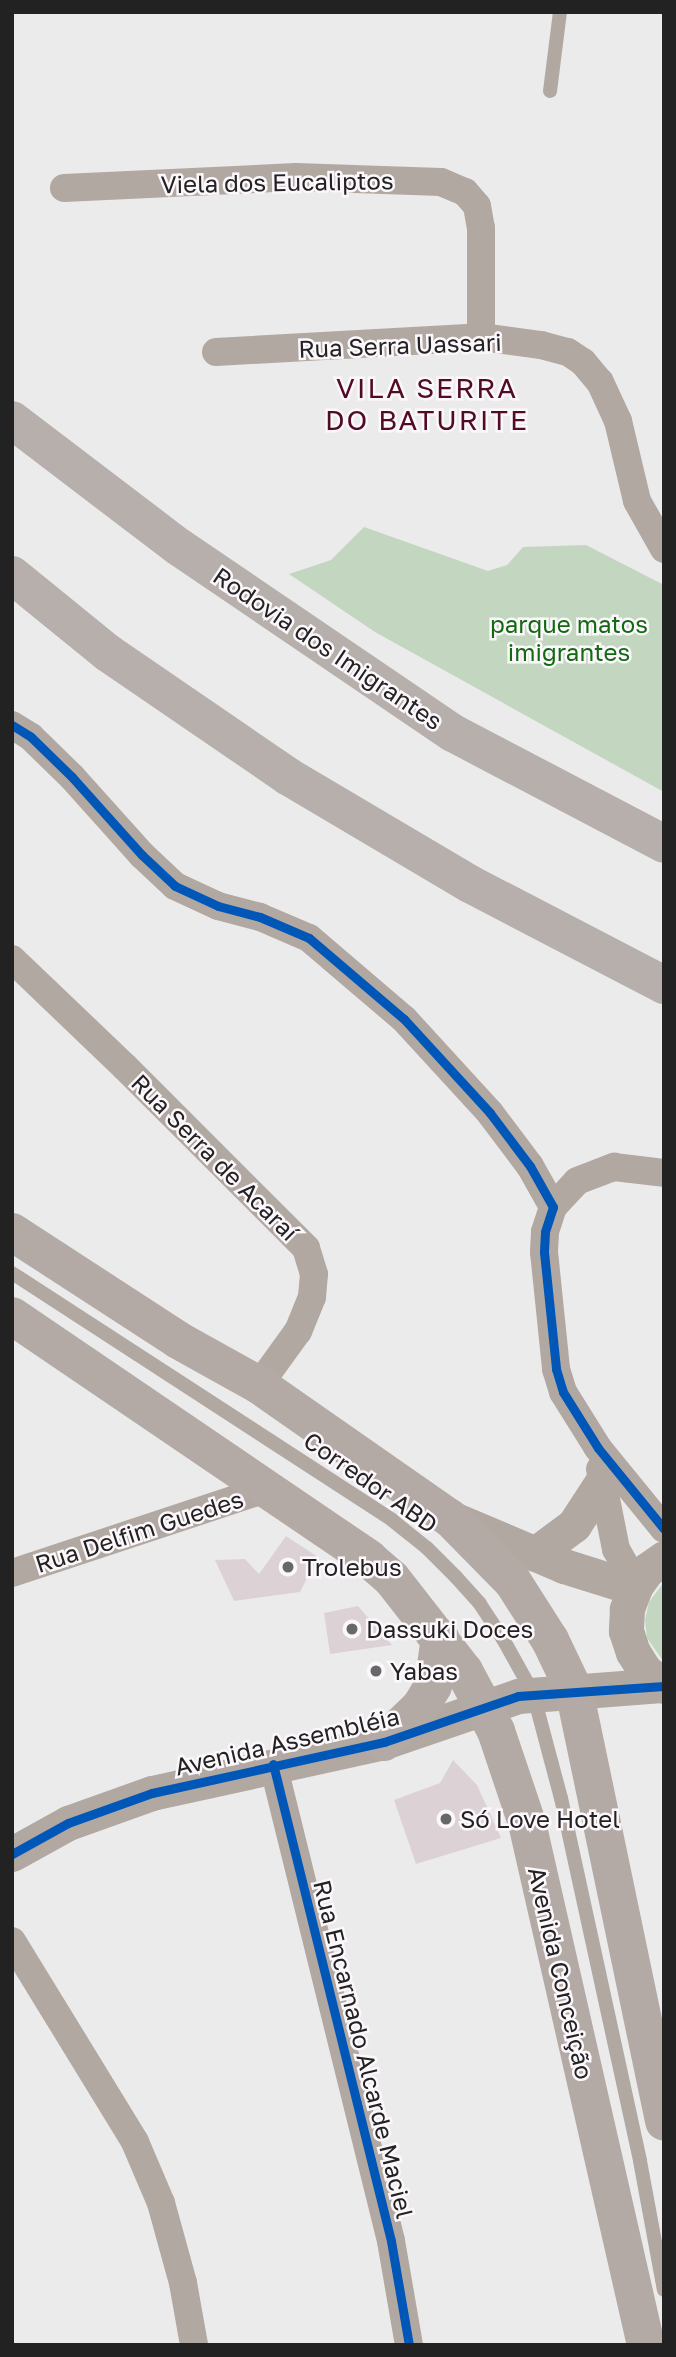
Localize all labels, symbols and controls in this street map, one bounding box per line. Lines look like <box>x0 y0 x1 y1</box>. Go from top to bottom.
street label: Viela dos Eucaliptos <box>160 166 394 198</box>
street label: Rua Serra Uassari <box>298 327 502 363</box>
district label: VILA SERRA DO BATURITE <box>326 371 528 437</box>
street label: Rodovia dos Imigrantes <box>208 561 448 735</box>
park label: parque matos imigrantes <box>490 610 648 666</box>
street label: Rua Serra de Acaraí <box>126 1068 304 1246</box>
street label: Corredor ABD <box>299 1425 443 1539</box>
street label: Rua Delfim Guedes <box>31 1484 247 1578</box>
place label: Trolebus <box>302 1553 402 1581</box>
marker: Trolebus <box>280 1559 296 1575</box>
place label: Dassuki Doces <box>366 1615 533 1643</box>
marker: Dassuki Doces <box>344 1621 360 1637</box>
place label: Yabas <box>390 1657 458 1685</box>
marker: Yabas <box>368 1663 384 1679</box>
street label: Avenida Assembléia <box>172 1701 402 1781</box>
place label: Só Love Hotel <box>460 1805 620 1833</box>
marker: Só Love Hotel <box>438 1811 454 1827</box>
street label: Avenida Conceição <box>523 1864 599 2082</box>
street label: Rua Encarnado Alcarde Maciel <box>308 1877 420 2221</box>

